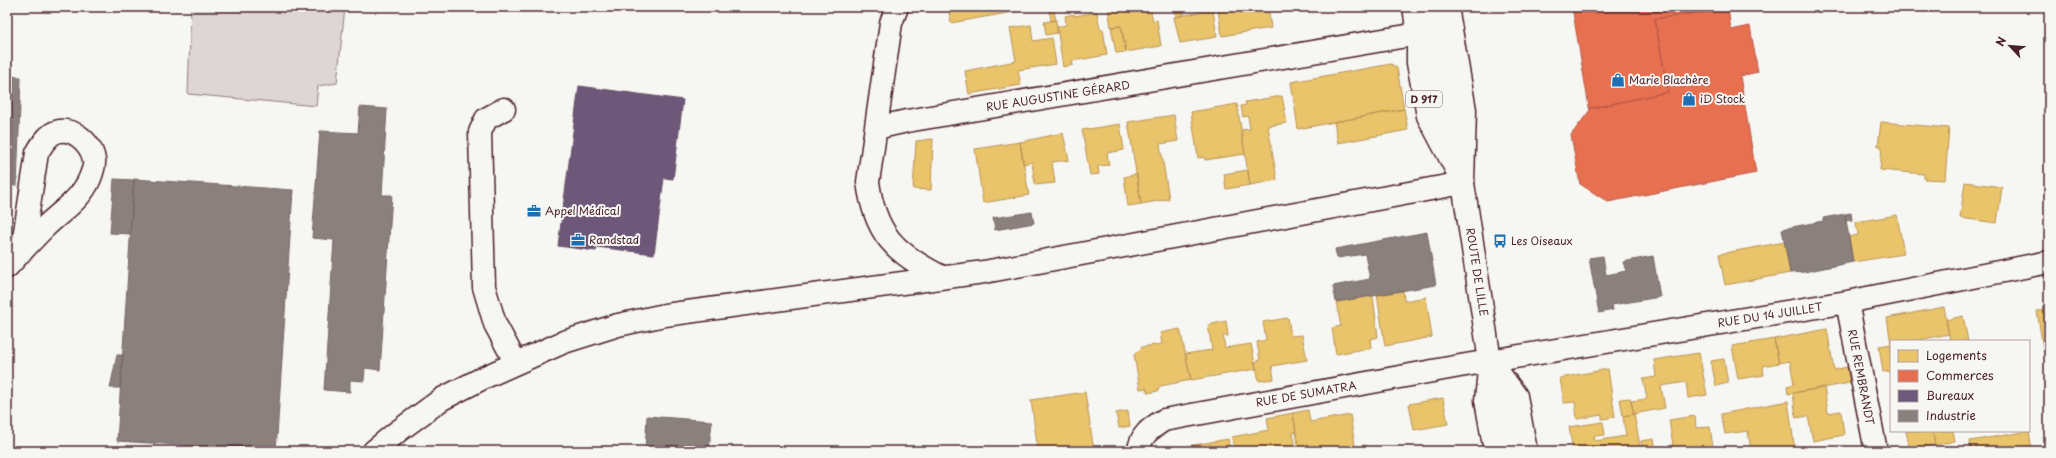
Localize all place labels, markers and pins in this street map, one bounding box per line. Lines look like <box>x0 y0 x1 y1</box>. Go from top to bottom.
place label: Marie Blachère <box>1629 71 1709 88</box>
shop icon: Marie Blachère <box>1610 72 1626 88</box>
place label: iD Stock <box>1700 90 1746 107</box>
shop icon: iD Stock <box>1681 91 1697 107</box>
place label: Appel Médical <box>545 202 620 219</box>
office icon: Appel Médical <box>526 203 542 219</box>
place label: Randstad <box>589 231 639 248</box>
office icon: Randstad <box>570 232 586 248</box>
place label: Les Oiseaux <box>1511 232 1573 249</box>
bus stop icon: Les Oiseaux <box>1492 233 1508 249</box>

